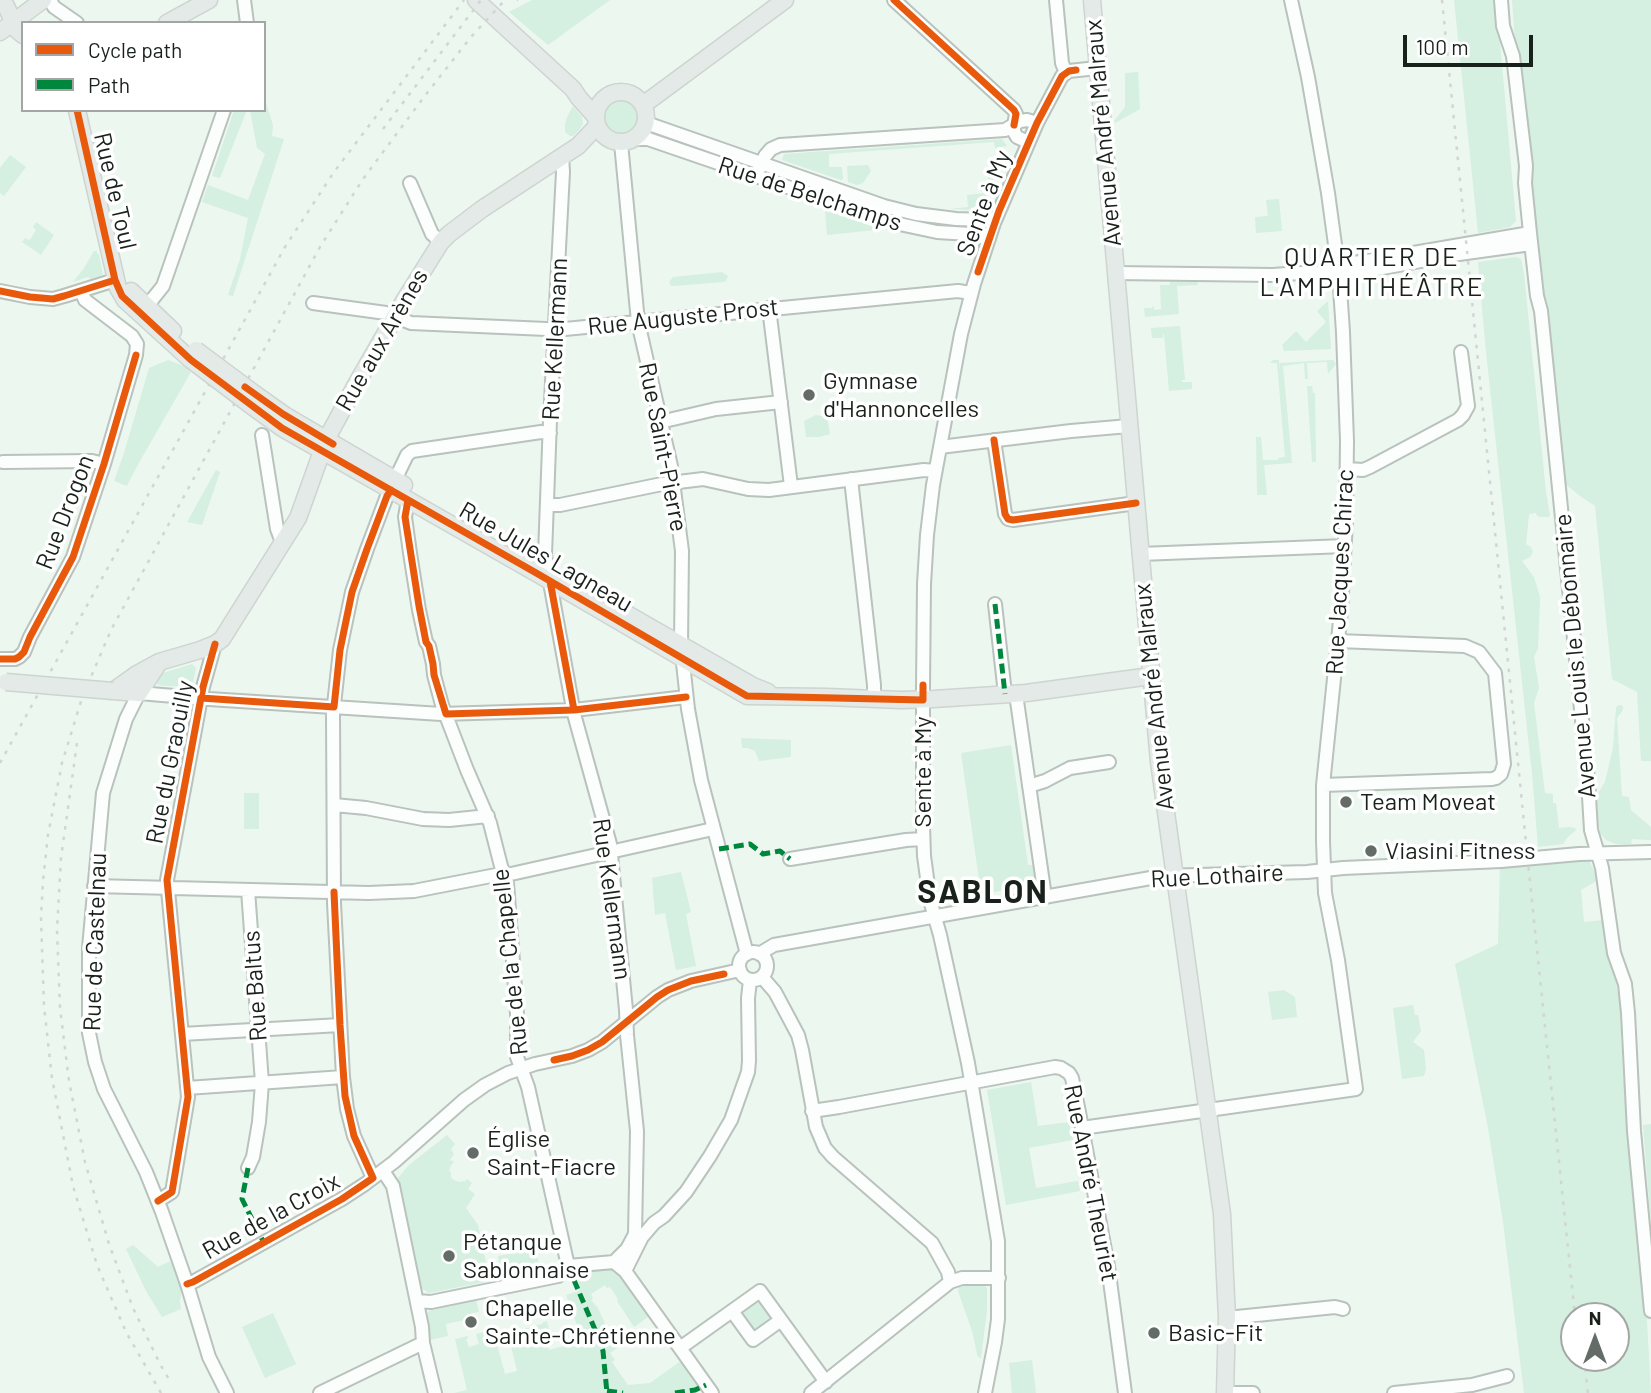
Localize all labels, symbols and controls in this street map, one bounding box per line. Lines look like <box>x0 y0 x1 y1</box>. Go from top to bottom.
street label: Avenue André Malraux <box>1079 18 1127 248</box>
legend <box>21 21 266 112</box>
scale bar <box>1406 21 1536 65</box>
text: 100 m <box>1416 34 1469 59</box>
text: Cycle path <box>88 37 182 62</box>
text: Path <box>88 72 130 97</box>
street label: Rue de Toul <box>88 130 142 252</box>
street label: Sente à My <box>951 146 1017 260</box>
street label: Rue de Belchamps <box>714 151 906 237</box>
district label: QUARTIER DE L'AMPHITHÉÂTRE <box>1261 241 1483 302</box>
street label: Rue Kellermann <box>536 257 574 421</box>
street label: Rue aux Arènes <box>330 264 434 416</box>
street label: Rue Auguste Prost <box>586 293 780 341</box>
street label: Rue Saint-Pierre <box>633 360 693 534</box>
place label: Gymnase d'Hannoncelles <box>823 367 979 423</box>
marker: Gymnase d'Hannoncelles <box>801 387 817 403</box>
street label: Rue Drogon <box>30 451 100 573</box>
street label: Rue Jacques Chirac <box>1320 468 1360 676</box>
street label: Rue Jules Lagneau <box>454 496 638 618</box>
street label: Avenue Louis le Débonnaire <box>1548 513 1602 799</box>
street label: Avenue André Malraux <box>1128 582 1180 812</box>
street label: Rue du Graouilly <box>140 678 200 846</box>
street label: Sente à My <box>909 717 937 827</box>
place label: Team Moveat <box>1360 788 1496 816</box>
marker: Team Moveat <box>1338 794 1354 810</box>
street label: Rue Kellermann <box>586 816 638 982</box>
place label: Viasini Fitness <box>1385 837 1536 865</box>
marker: Viasini Fitness <box>1363 843 1379 859</box>
street label: Rue de Castelnau <box>77 852 113 1032</box>
street label: Rue Lothaire <box>1150 858 1284 894</box>
street label: Rue de la Chapelle <box>486 867 534 1057</box>
district label: SABLON <box>918 873 1048 911</box>
street label: Rue Baltus <box>237 930 273 1042</box>
street label: Rue André Theuriet <box>1058 1082 1124 1284</box>
place label: Église Saint-Fiacre <box>487 1125 616 1181</box>
marker: Église Saint-Fiacre <box>465 1145 481 1161</box>
street label: Rue de la Croix <box>197 1166 345 1266</box>
place label: Pétanque Sablonnaise <box>463 1228 590 1284</box>
marker: Pétanque Sablonnaise <box>441 1248 457 1264</box>
place label: Chapelle Sainte-Chrétienne <box>485 1294 676 1350</box>
north arrow <box>1560 1302 1630 1372</box>
text: N <box>1589 1306 1601 1329</box>
marker: Chapelle Sainte-Chrétienne <box>463 1314 479 1330</box>
place label: Basic-Fit <box>1168 1319 1263 1347</box>
marker: Basic-Fit <box>1146 1325 1162 1341</box>

